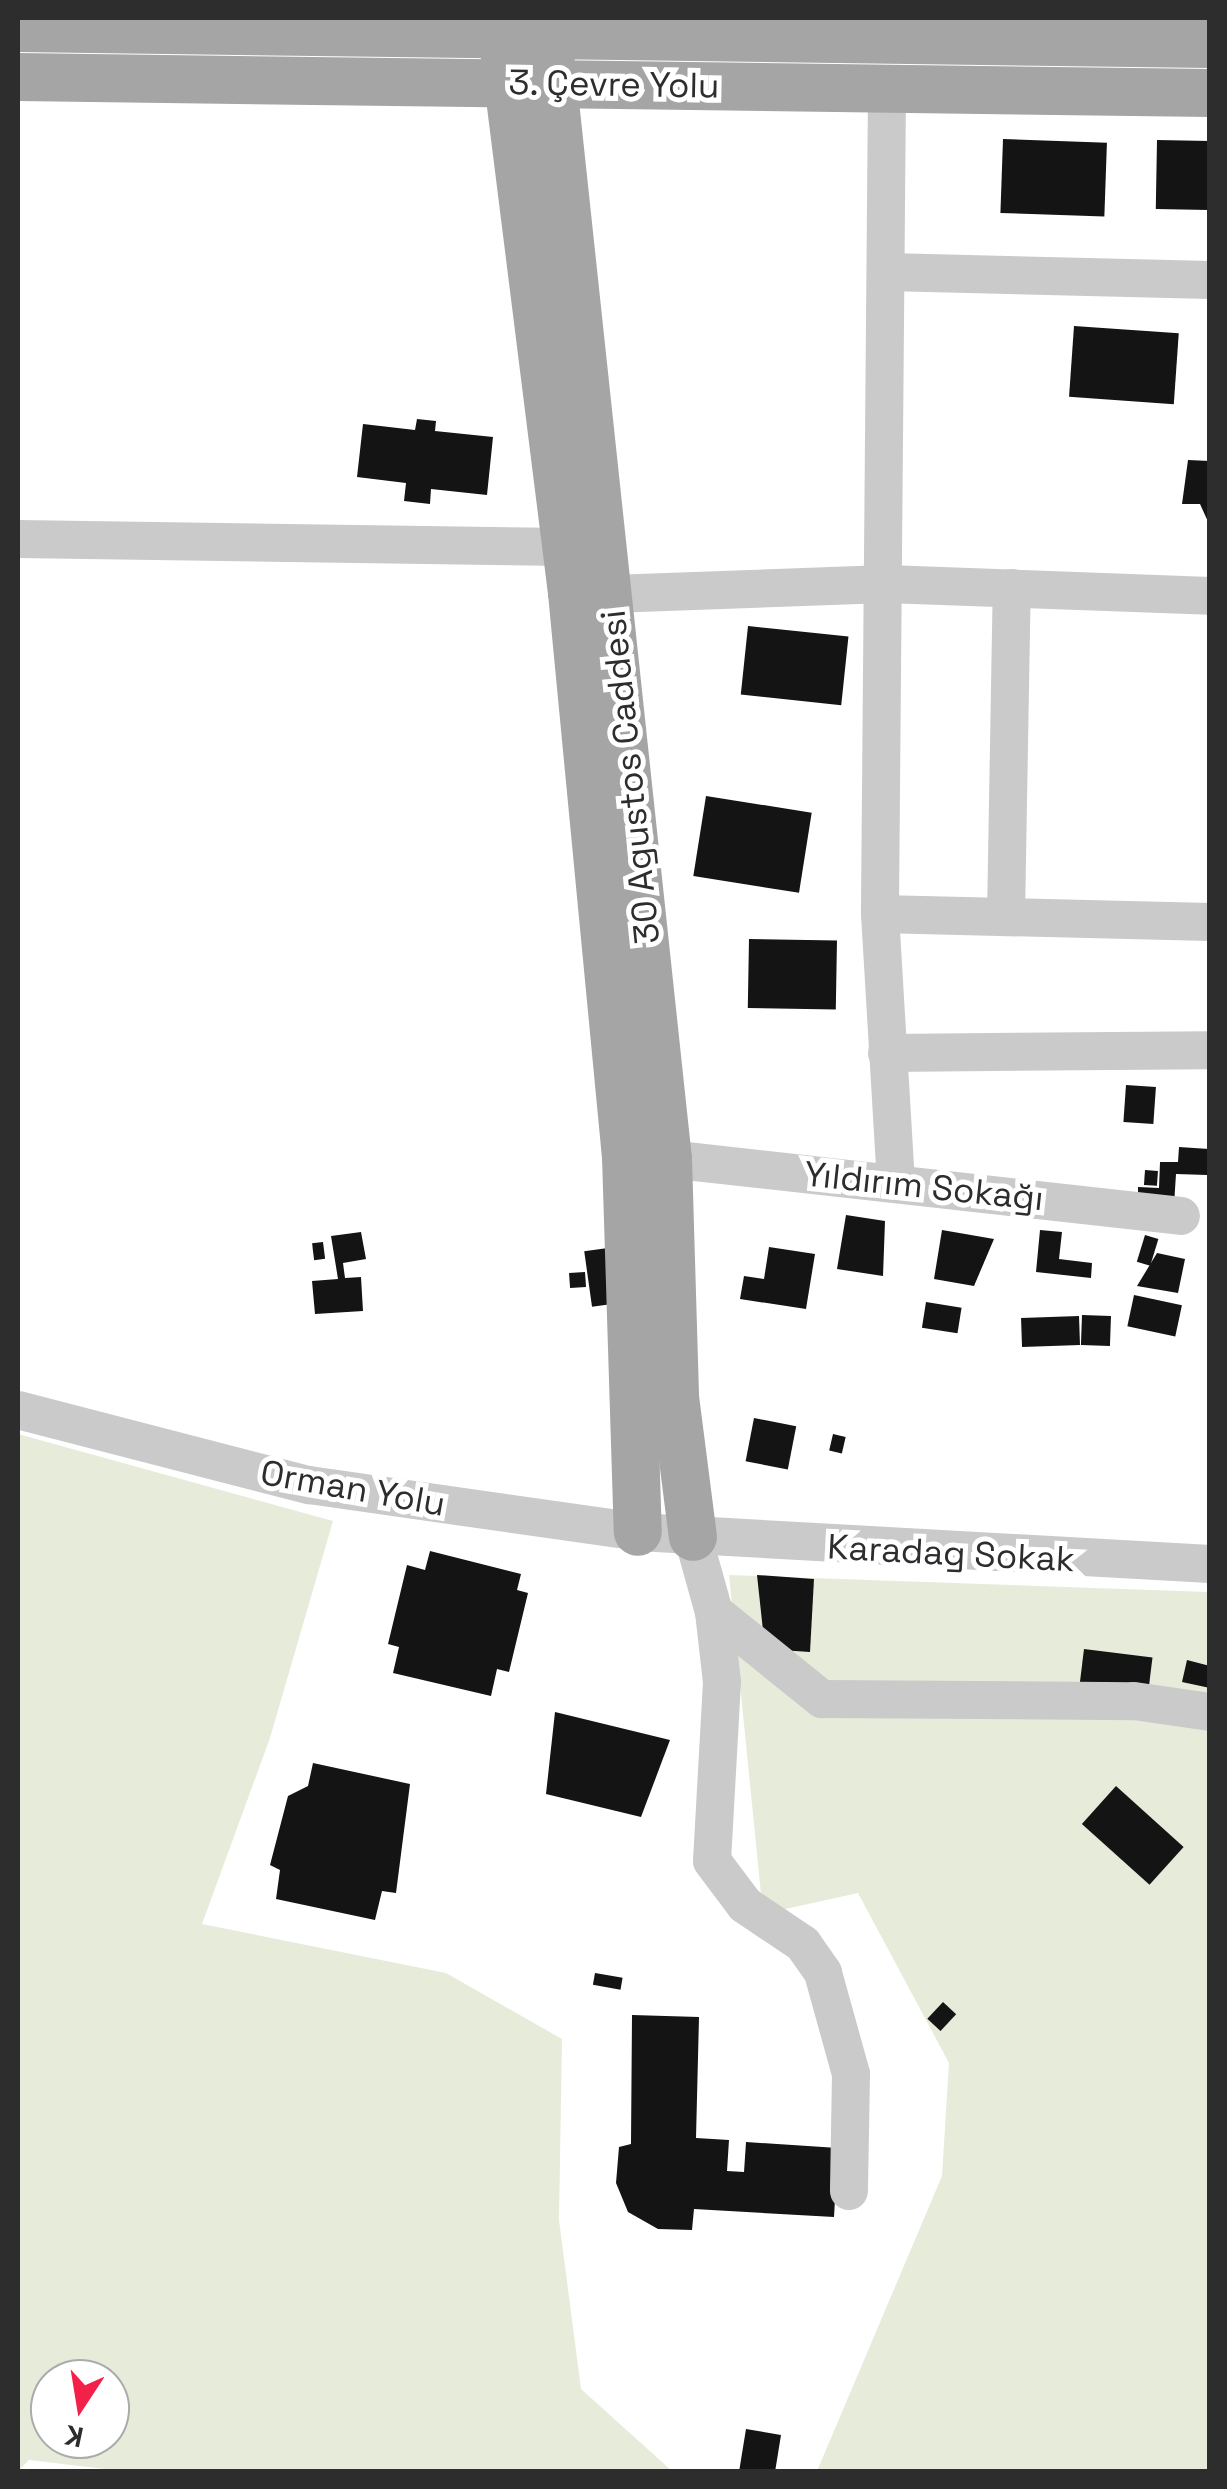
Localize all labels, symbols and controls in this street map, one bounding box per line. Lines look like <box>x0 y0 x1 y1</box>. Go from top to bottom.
street label: 3. Çevre Yolu <box>507 61 721 107</box>
street label: 30 Agustos Caddesi <box>592 608 668 946</box>
street label: Yıldırım Sokağı <box>802 1153 1046 1219</box>
street label: Orman Yolu <box>257 1451 449 1525</box>
street label: Karadag Sokak <box>826 1526 1076 1580</box>
north arrow <box>30 2359 130 2459</box>
text: K <box>62 2417 86 2456</box>

